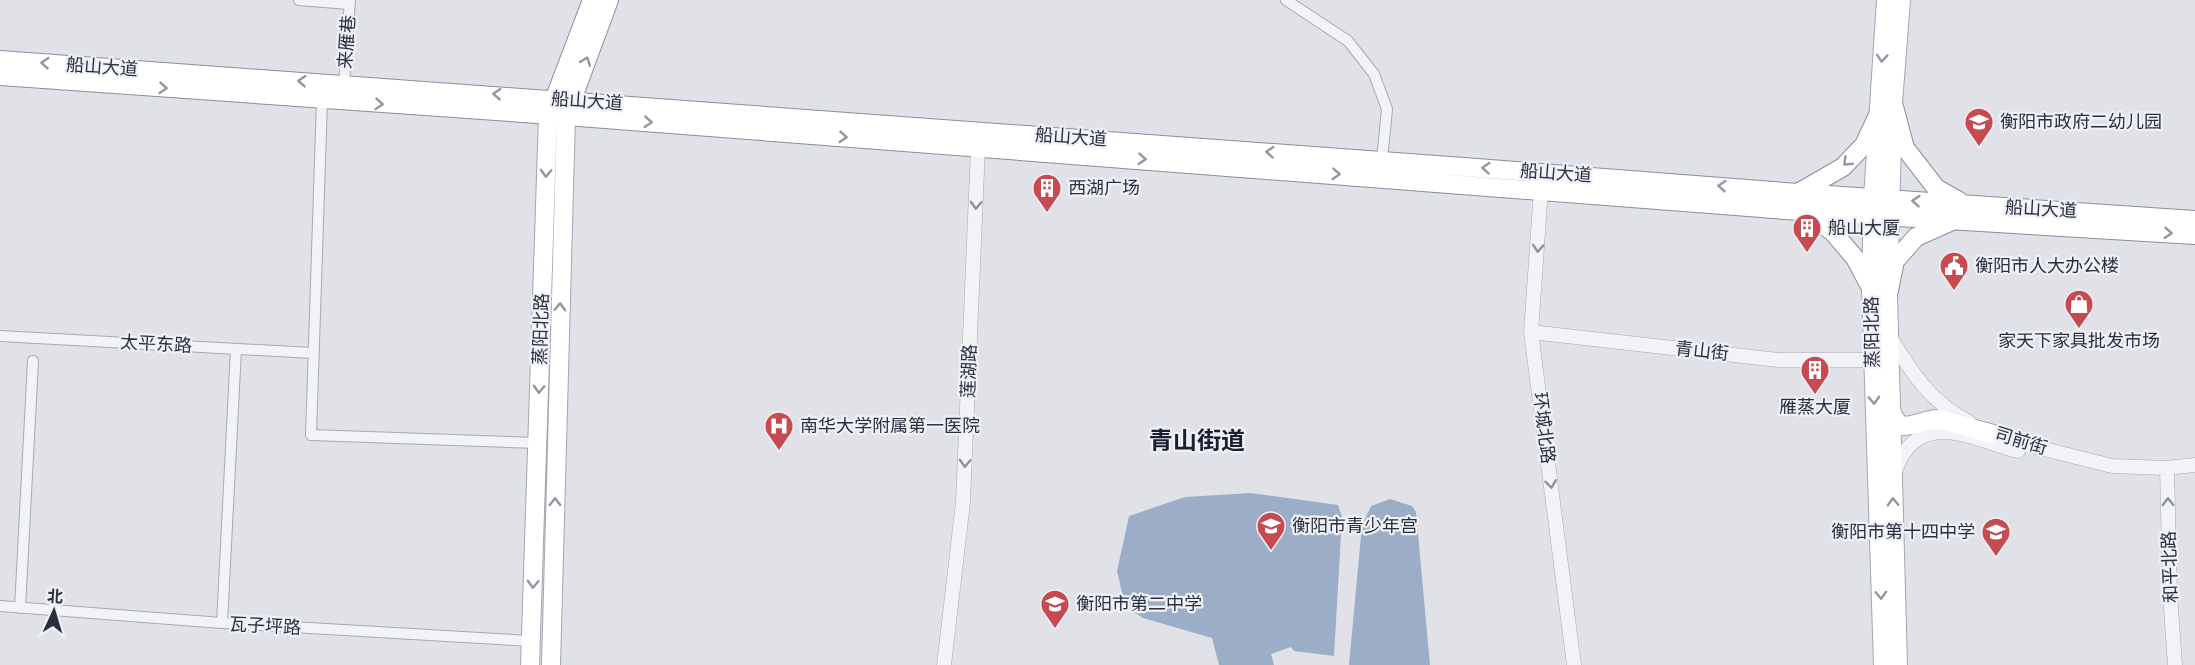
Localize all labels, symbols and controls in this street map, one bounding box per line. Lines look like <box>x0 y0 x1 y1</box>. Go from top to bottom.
street label: 来雁巷 <box>333 14 360 70</box>
street label: 船山大道 <box>65 53 139 80</box>
one-way arrow <box>1876 54 1889 63</box>
one-way arrow <box>579 56 592 67</box>
one-way arrow <box>40 57 49 70</box>
one-way arrow <box>298 75 307 88</box>
one-way arrow <box>159 81 168 94</box>
street label: 船山大道 <box>550 87 624 114</box>
one-way arrow <box>492 88 501 101</box>
one-way arrow <box>374 97 383 110</box>
school or university icon: 衡阳市政府二幼儿园 <box>1963 106 1995 148</box>
place label: 衡阳市政府二幼儿园 <box>2000 110 2162 133</box>
one-way arrow <box>644 115 653 128</box>
street label: 船山大道 <box>1034 123 1108 150</box>
one-way arrow <box>838 130 847 143</box>
one-way arrow <box>1266 146 1275 159</box>
one-way arrow <box>1138 152 1147 165</box>
one-way arrow <box>1844 154 1855 165</box>
street label: 船山大道 <box>1519 159 1593 186</box>
one-way arrow <box>1481 162 1490 175</box>
one-way arrow <box>1332 167 1341 180</box>
one-way arrow <box>540 169 553 178</box>
building icon: 西湖广场 <box>1031 172 1063 214</box>
place label: 西湖广场 <box>1068 176 1140 199</box>
one-way arrow <box>1717 180 1726 193</box>
one-way arrow <box>1912 194 1921 207</box>
street label: 船山大道 <box>2004 195 2078 222</box>
one-way arrow <box>969 201 982 210</box>
building icon: 船山大厦 <box>1791 212 1823 254</box>
place label: 船山大厦 <box>1828 216 1900 239</box>
one-way arrow <box>2164 227 2173 240</box>
one-way arrow <box>1531 244 1544 253</box>
public building icon: 衡阳市人大办公楼 <box>1938 250 1970 292</box>
place label: 衡阳市人大办公楼 <box>1975 254 2119 277</box>
shop icon: 家天下家具批发市场 <box>2063 288 2095 330</box>
street label: 蒸阳北路 <box>528 293 553 365</box>
street label: 蒸阳北路 <box>1859 296 1884 368</box>
one-way arrow <box>554 302 566 311</box>
place label: 家天下家具批发市场 <box>1998 329 2160 352</box>
street label: 太平东路 <box>119 330 193 357</box>
street label: 青山街 <box>1674 336 1730 365</box>
street label: 莲湖路 <box>956 344 981 398</box>
building icon: 雁蒸大厦 <box>1799 354 1831 396</box>
one-way arrow <box>532 384 545 393</box>
street label: 环城北路 <box>1529 391 1560 465</box>
place label: 雁蒸大厦 <box>1779 395 1851 418</box>
one-way arrow <box>1868 396 1880 405</box>
hospital icon: 南华大学附属第一医院 <box>763 410 795 452</box>
place label: 南华大学附属第一医院 <box>800 414 980 437</box>
street label: 司前街 <box>1992 422 2050 459</box>
district label: 青山街道 <box>1149 425 1245 456</box>
one-way arrow <box>958 459 971 468</box>
one-way arrow <box>1544 479 1556 488</box>
one-way arrow <box>548 497 561 506</box>
one-way arrow <box>1886 497 1899 506</box>
one-way arrow <box>2162 497 2174 506</box>
school or university icon: 衡阳市青少年宫 <box>1255 510 1287 552</box>
place label: 衡阳市青少年宫 <box>1292 514 1418 537</box>
school or university icon: 衡阳市第十四中学 <box>1980 516 2012 558</box>
place label: 衡阳市第十四中学 <box>1831 520 1975 543</box>
street label: 和平北路 <box>2157 531 2182 603</box>
one-way arrow <box>526 579 539 588</box>
north arrow <box>24 581 84 641</box>
text: 北 <box>46 586 64 607</box>
school or university icon: 衡阳市第二中学 <box>1039 588 1071 630</box>
one-way arrow <box>1874 590 1887 599</box>
place label: 衡阳市第二中学 <box>1076 592 1202 615</box>
street label: 瓦子坪路 <box>228 612 302 639</box>

